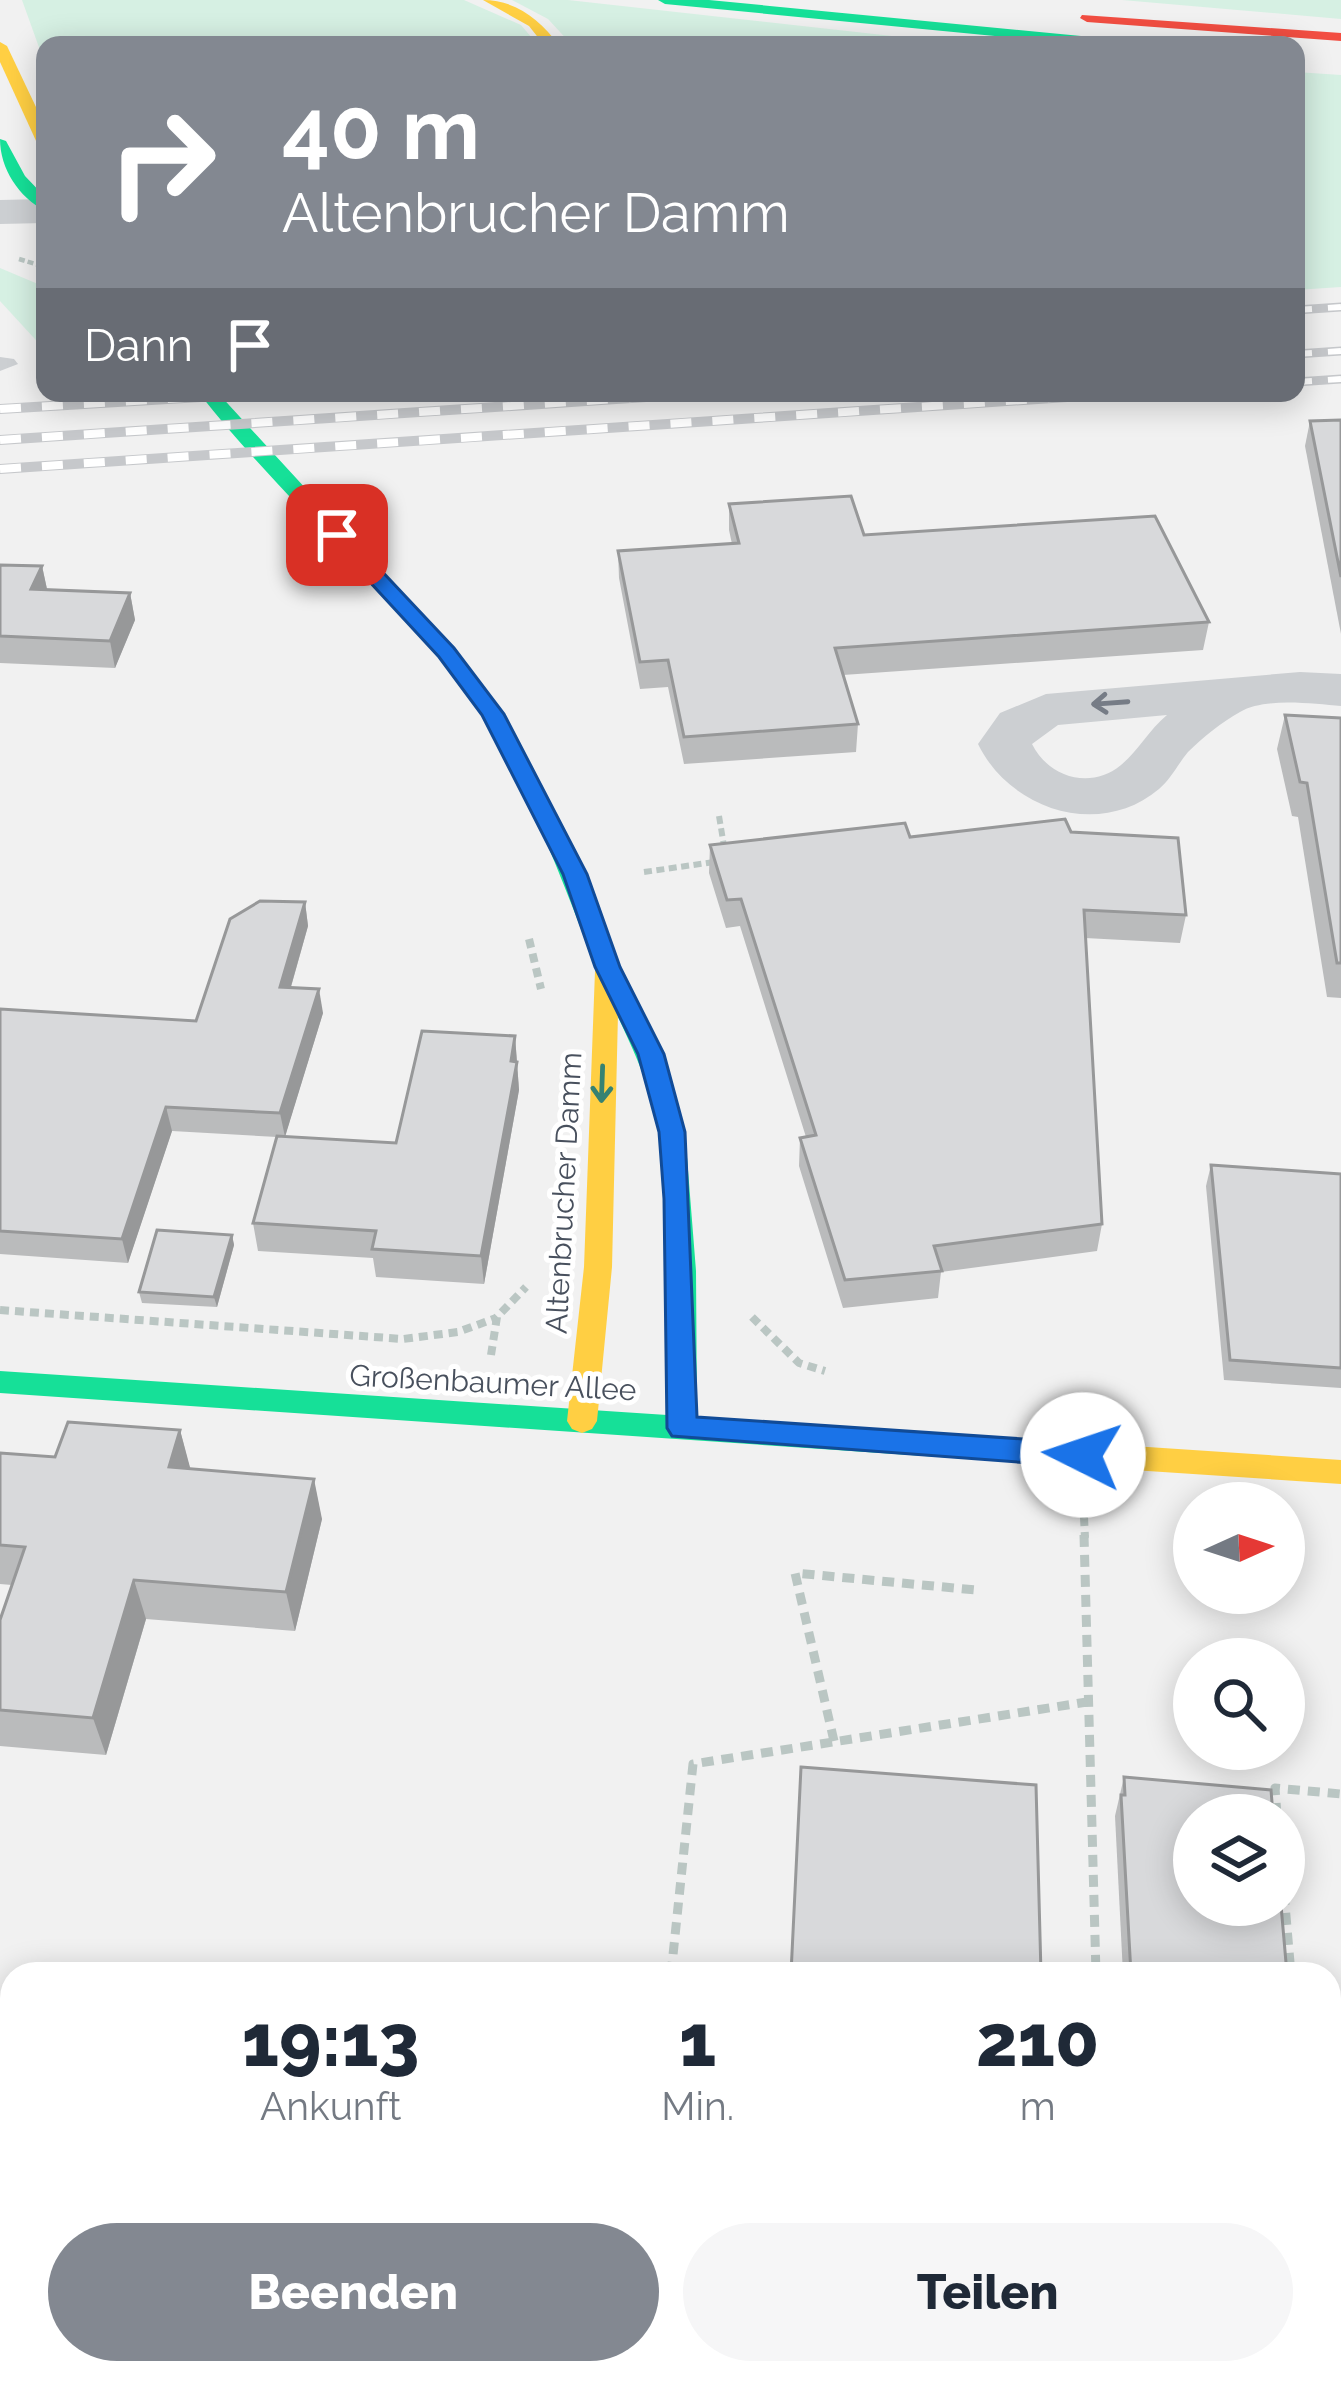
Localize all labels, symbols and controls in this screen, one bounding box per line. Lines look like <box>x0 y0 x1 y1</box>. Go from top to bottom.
text: 40 m <box>282 80 480 179</box>
icon: right <box>84 84 240 240</box>
text: Altenbrucher Damm <box>282 181 790 245</box>
icon: arrive <box>217 312 283 378</box>
text: Dann <box>84 319 193 372</box>
pin <box>286 484 388 586</box>
icon: arrive <box>304 502 370 568</box>
one-way arrow <box>1091 692 1130 715</box>
street label: Altenbrucher Damm <box>539 1051 588 1335</box>
one-way arrow <box>590 1064 613 1103</box>
street label: Großenbaumer Allee <box>349 1358 637 1407</box>
position arrow <box>1020 1392 1146 1518</box>
north arrow <box>1173 1482 1305 1614</box>
map controls <box>1173 1482 1305 1926</box>
button: search <box>1173 1638 1305 1770</box>
button: layers <box>1173 1794 1305 1926</box>
text: 19:13 <box>242 1998 420 2083</box>
text: 1 <box>679 1998 716 2083</box>
text: 210 <box>976 1998 1099 2083</box>
text: Ankunft <box>260 2083 401 2129</box>
text: Min. <box>661 2083 734 2129</box>
text: m <box>1020 2083 1055 2129</box>
button: Beenden <box>48 2223 659 2361</box>
button: Teilen <box>683 2223 1293 2361</box>

